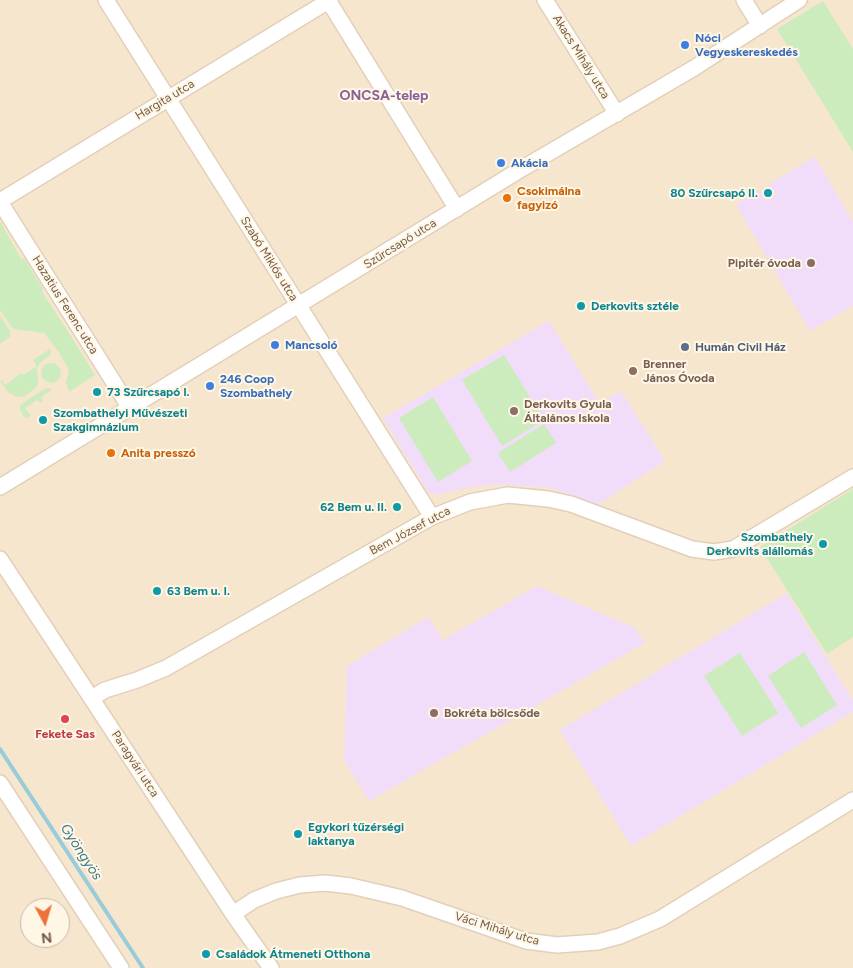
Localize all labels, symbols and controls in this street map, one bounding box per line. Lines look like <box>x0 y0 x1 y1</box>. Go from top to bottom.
street label: Akacs Mihály utca <box>549 12 613 102</box>
place label: Nóci Vegyeskereskedés <box>695 31 798 59</box>
marker: Nóci Vegyeskereskedés <box>679 39 691 51</box>
street label: Hargita utca <box>133 77 197 123</box>
district label: ONCSA-telep <box>339 88 429 104</box>
place label: Akácia <box>511 156 548 170</box>
marker: Akácia <box>495 157 507 169</box>
place label: Csokimálna fagyizó <box>517 184 581 212</box>
place label: 80 Szűrcsapó II. <box>670 186 758 200</box>
marker: 80 Szűrcsapó II. <box>762 187 774 199</box>
marker: Csokimálna fagyizó <box>501 192 513 204</box>
street label: Szabó Miklós utca <box>237 214 301 304</box>
street label: Szűrcsapó utca <box>361 216 439 272</box>
street label: Hazatius Ferenc utca <box>29 253 101 357</box>
place label: Pipitér óvoda <box>728 256 801 270</box>
marker: Pipitér óvoda <box>805 257 817 269</box>
place label: Derkovits sztéle <box>591 299 679 313</box>
marker: Derkovits sztéle <box>575 300 587 312</box>
place label: Mancsoló <box>285 338 338 352</box>
marker: Mancsoló <box>269 339 281 351</box>
place label: Humán Civil Ház <box>695 340 786 354</box>
marker: Humán Civil Ház <box>679 341 691 353</box>
place label: Brenner János Óvoda <box>643 357 715 385</box>
marker: Brenner János Óvoda <box>627 365 639 377</box>
place label: 246 Coop Szombathely <box>220 372 292 400</box>
marker: 246 Coop Szombathely <box>204 380 216 392</box>
place label: 73 Szűrcsapó I. <box>107 385 190 399</box>
marker: 73 Szűrcsapó I. <box>91 386 103 398</box>
place label: Derkovits Gyula Általános Iskola <box>524 397 612 425</box>
marker: Derkovits Gyula Általános Iskola <box>508 405 520 417</box>
place label: Szombathelyi Művészeti Szakgimnázium <box>53 406 187 434</box>
marker: Szombathelyi Művészeti Szakgimnázium <box>37 414 49 426</box>
place label: Anita presszó <box>121 446 196 460</box>
marker: Anita presszó <box>105 447 117 459</box>
place label: 62 Bem u. II. <box>320 500 387 514</box>
marker: 62 Bem u. II. <box>391 501 403 513</box>
street label: Bem József utca <box>367 504 453 558</box>
place label: Szombathely Derkovits alállomás <box>707 530 813 558</box>
marker: Szombathely Derkovits alállomás <box>817 538 829 550</box>
place label: 63 Bem u. I. <box>167 584 230 598</box>
marker: 63 Bem u. I. <box>151 585 163 597</box>
place label: Bokréta bölcsőde <box>444 706 540 720</box>
marker: Bokréta bölcsőde <box>428 707 440 719</box>
marker: Fekete Sas <box>59 713 71 725</box>
place label: Fekete Sas <box>35 727 95 741</box>
street label: Paragvári utca <box>108 728 162 800</box>
place label: Egykori tűzérségi laktanya <box>308 820 404 848</box>
water label: Gyöngyös <box>57 821 105 883</box>
marker: Egykori tűzérségi laktanya <box>292 828 304 840</box>
north arrow <box>20 898 70 948</box>
street label: Váci Mihály utca <box>453 909 541 949</box>
text: N <box>40 928 53 946</box>
place label: Családok Átmeneti Otthona <box>216 947 370 961</box>
marker: Családok Átmeneti Otthona <box>200 948 212 960</box>

